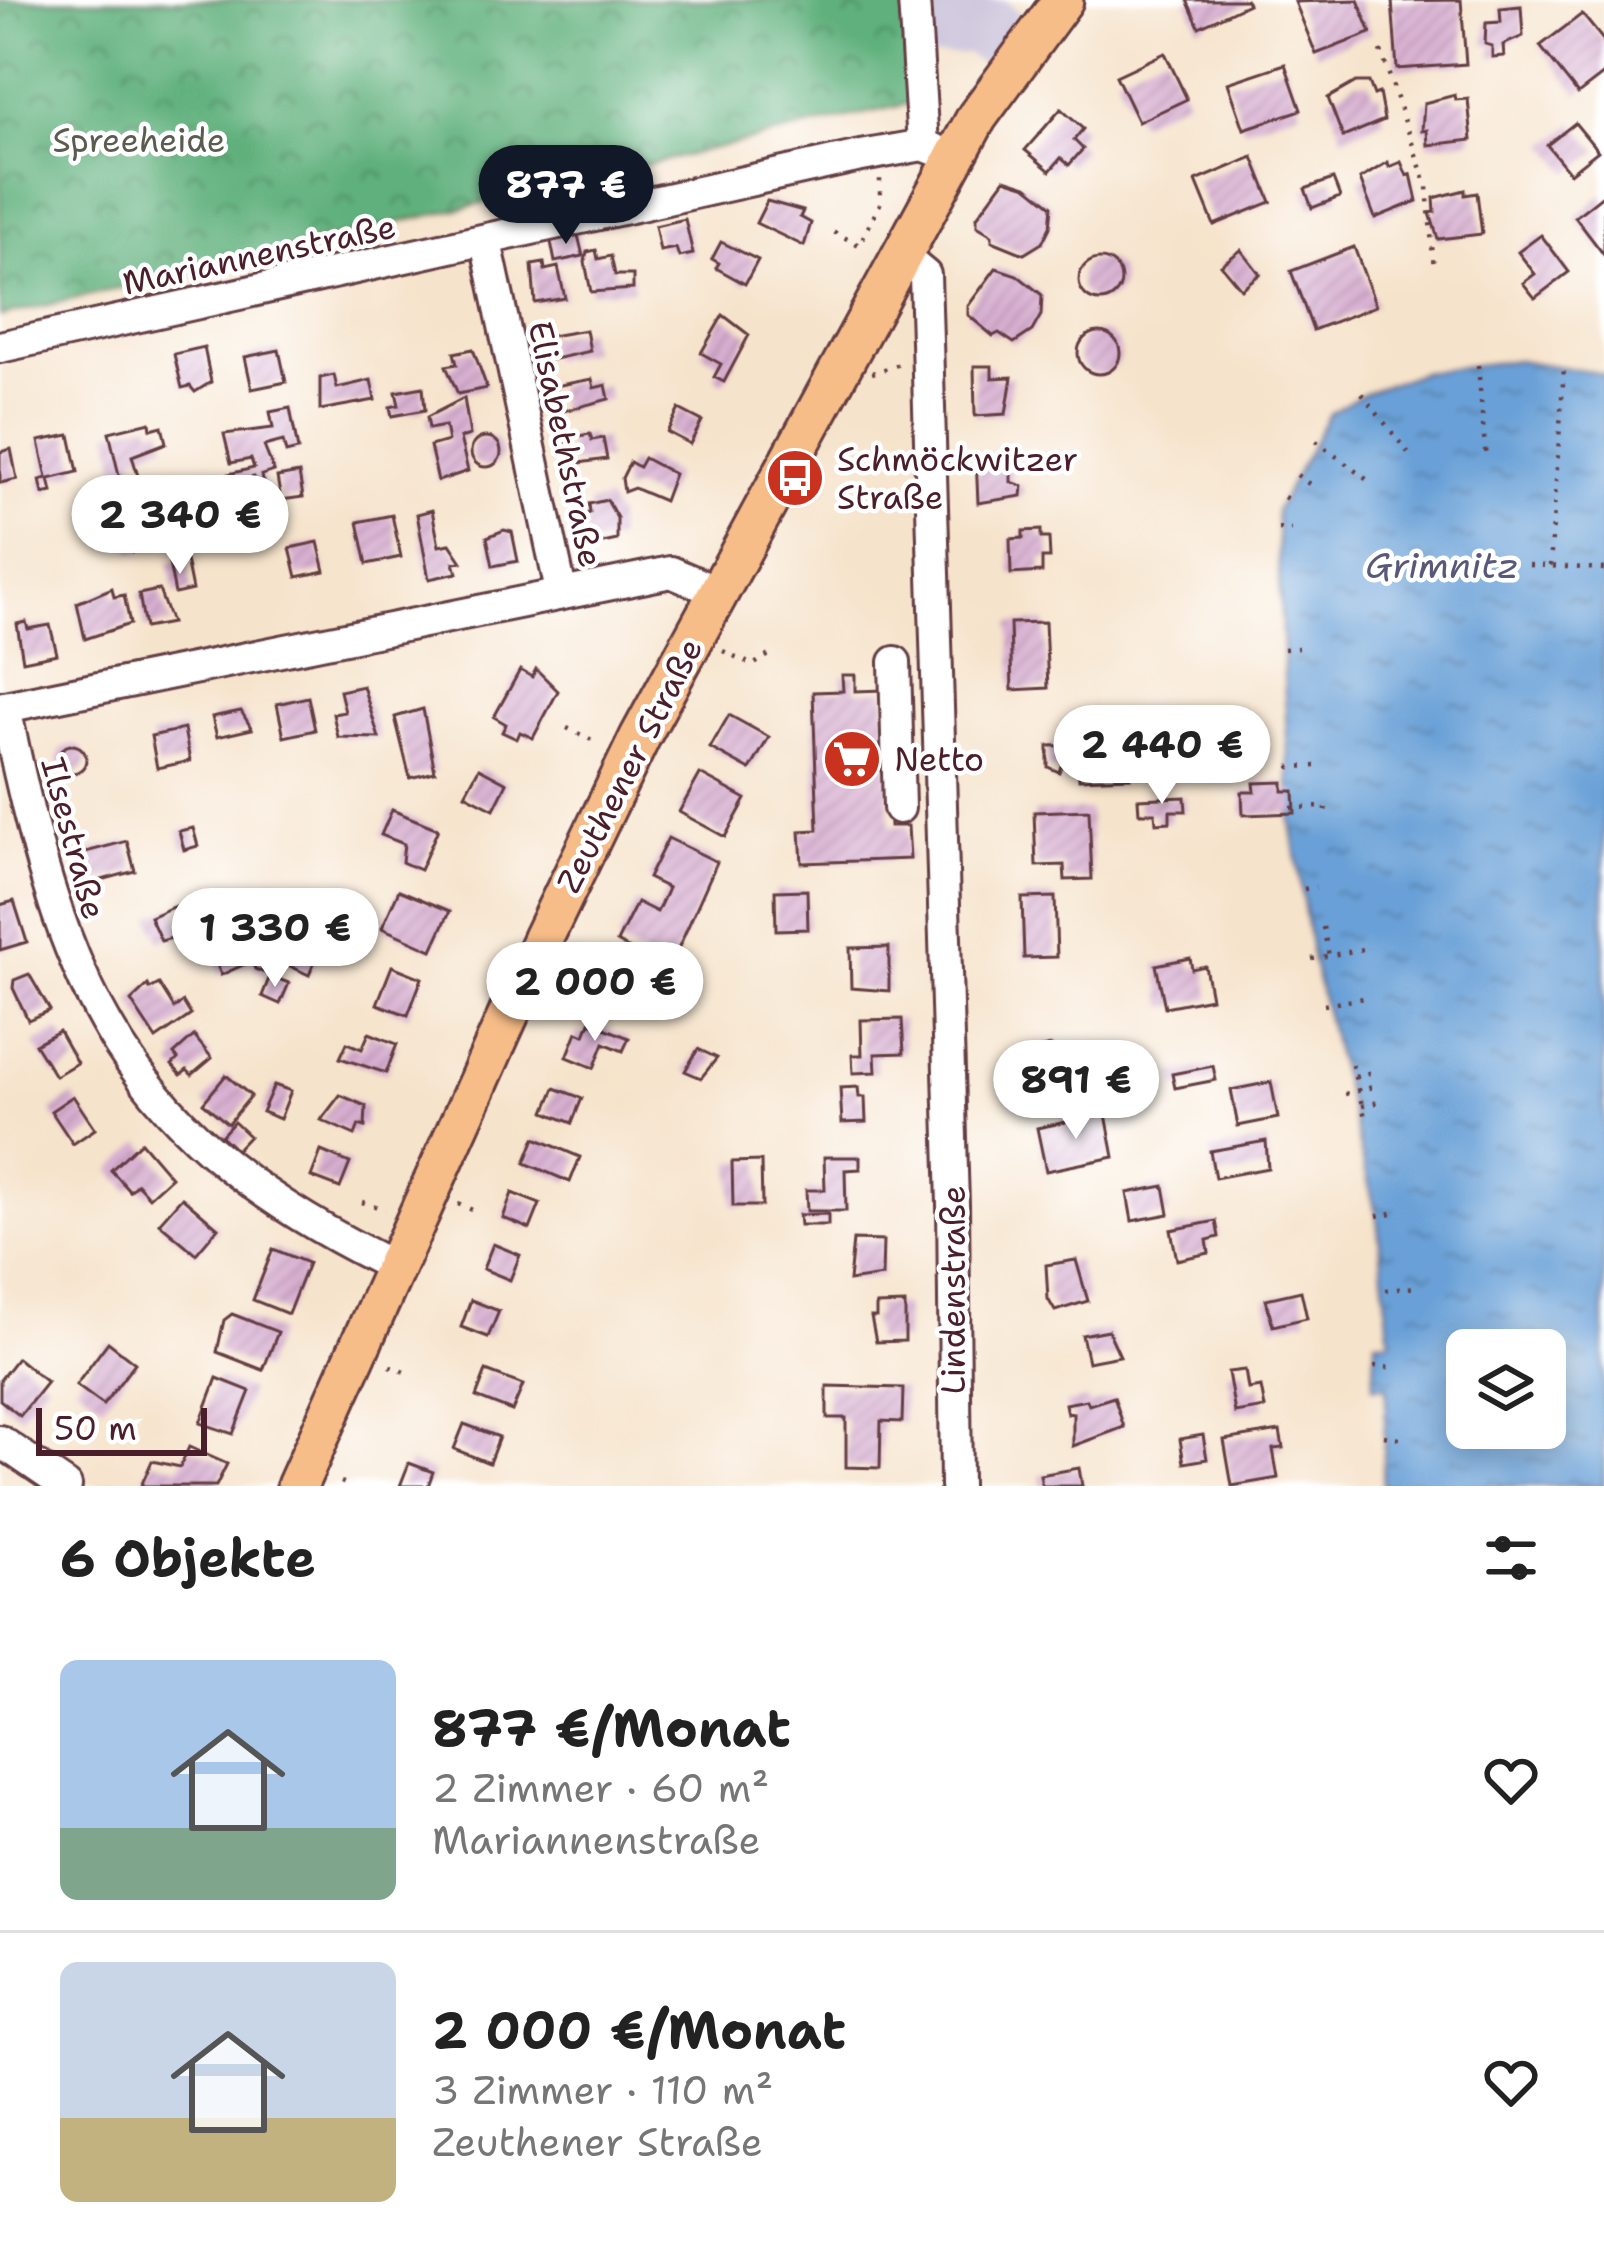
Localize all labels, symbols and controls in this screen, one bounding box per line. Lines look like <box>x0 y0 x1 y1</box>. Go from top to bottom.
park label: Spreeheide <box>53 118 225 163</box>
pin: 877 € <box>482 145 650 247</box>
text: 877 € <box>506 158 626 210</box>
street label: Mariannenstraße <box>118 204 400 305</box>
street label: Elisabethstraße <box>517 317 614 571</box>
place label: Schmöckwitzer Straße <box>837 437 1078 520</box>
bus stop icon: Schmöckwitzer Straße <box>764 447 826 509</box>
pin: 2 340 € <box>69 475 291 577</box>
text: 2 340 € <box>99 488 261 540</box>
water label: Grimnitz <box>1365 541 1519 590</box>
street label: Zeuthener Straße <box>546 630 713 900</box>
pin: 2 440 € <box>1051 705 1273 807</box>
text: 2 440 € <box>1080 718 1244 770</box>
supermarket icon: Netto <box>821 728 883 790</box>
place label: Netto <box>894 737 984 782</box>
street label: Ilsestraße <box>30 752 117 924</box>
pin: 1 330 € <box>164 888 386 990</box>
text: 1 330 € <box>199 901 351 953</box>
pin: 2 000 € <box>484 942 706 1044</box>
text: 2 000 € <box>513 955 677 1007</box>
pin: 891 € <box>992 1040 1160 1142</box>
text: 891 € <box>1020 1053 1132 1105</box>
street label: Lindenstraße <box>931 1185 976 1395</box>
map controls <box>1446 1329 1566 1449</box>
button: layers <box>1446 1329 1566 1449</box>
scale bar <box>36 1402 207 1455</box>
text: 50 m <box>54 1406 137 1451</box>
text: 6 Objekte <box>60 1524 316 1592</box>
icon: filters <box>1478 1525 1544 1591</box>
text: 877 €/Monat <box>432 1694 791 1762</box>
icon: home <box>156 1708 300 1852</box>
icon: heart <box>1478 1747 1544 1813</box>
text: 2 Zimmer · 60 m² <box>432 1762 769 1814</box>
text: Mariannenstraße <box>432 1814 761 1866</box>
text: 2 000 €/Monat <box>432 1996 846 2064</box>
icon: home <box>156 2010 300 2154</box>
icon: heart <box>1478 2049 1544 2115</box>
text: 3 Zimmer · 110 m² <box>432 2064 773 2116</box>
text: Zeuthener Straße <box>432 2116 763 2168</box>

